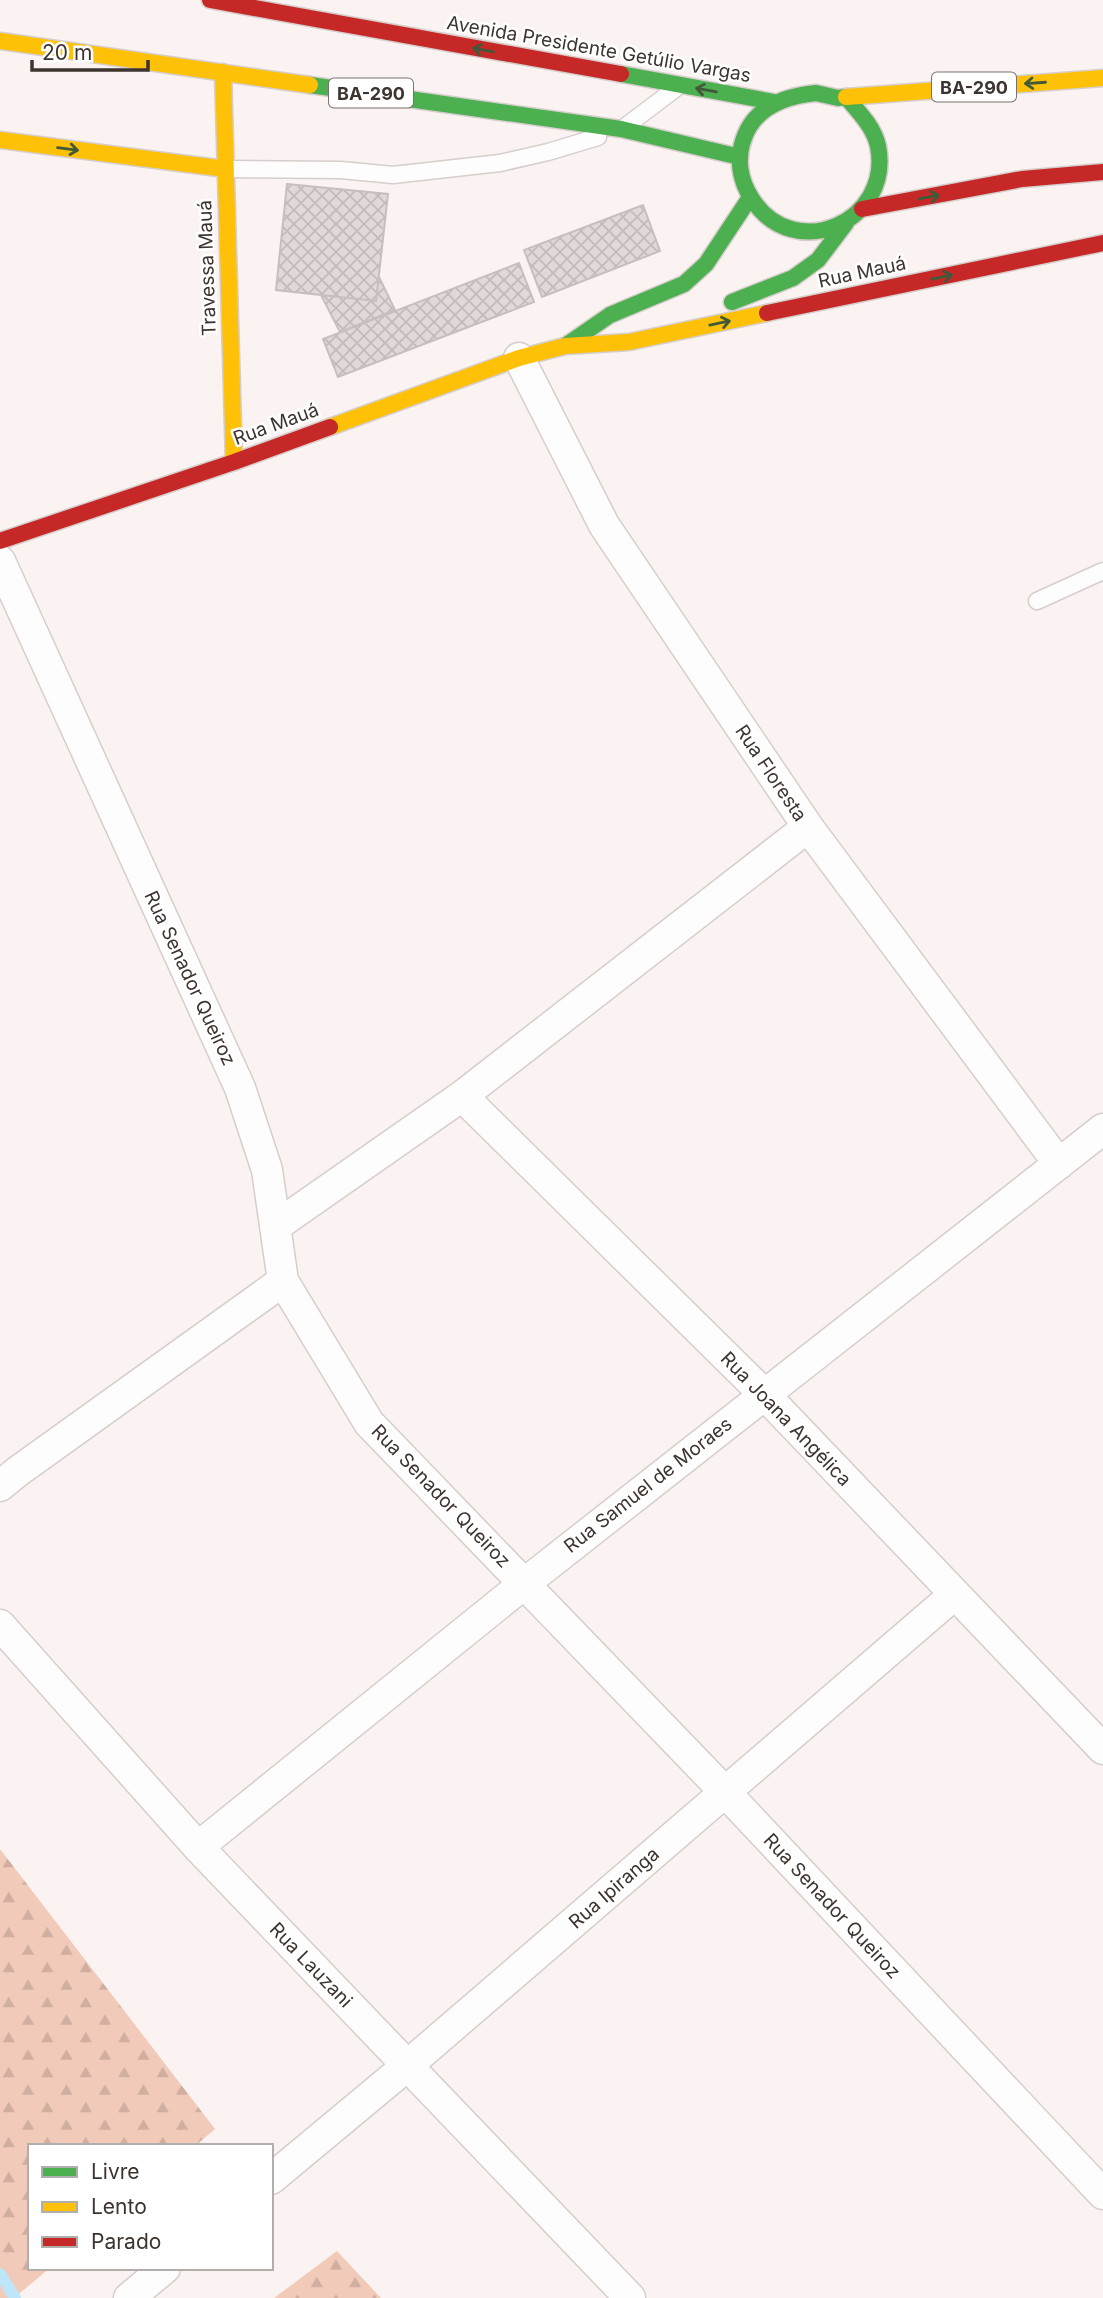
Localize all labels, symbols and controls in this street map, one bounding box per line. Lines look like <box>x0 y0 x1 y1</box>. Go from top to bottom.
street label: Avenida Presidente Getúlio Vargas <box>445 11 753 87</box>
scale bar <box>32 28 147 72</box>
text: 20 m <box>42 40 92 65</box>
one-way arrow <box>472 42 495 56</box>
road number: BA-290 <box>932 72 1016 102</box>
one-way arrow <box>1024 77 1047 90</box>
road number: BA-290 <box>329 78 413 108</box>
one-way arrow <box>696 83 718 96</box>
one-way arrow <box>56 142 79 155</box>
one-way arrow <box>917 189 940 203</box>
street label: Travessa Mauá <box>193 200 221 336</box>
street label: Rua Mauá <box>816 251 908 293</box>
one-way arrow <box>930 269 953 283</box>
one-way arrow <box>708 316 731 330</box>
street label: Rua Mauá <box>230 398 322 450</box>
street label: Rua Floresta <box>730 720 812 826</box>
street label: Rua Senador Queiroz <box>139 887 241 1069</box>
street label: Rua Joana Angélica <box>716 1347 856 1491</box>
street label: Rua Samuel de Moraes <box>559 1412 737 1558</box>
street label: Rua Senador Queiroz <box>367 1420 515 1572</box>
street label: Rua Senador Queiroz <box>759 1829 905 1983</box>
street label: Rua Ipiranga <box>564 1843 664 1933</box>
street label: Rua Lauzani <box>265 1918 357 2012</box>
legend <box>28 2144 273 2270</box>
text: Livre <box>91 2159 140 2184</box>
text: Lento <box>91 2194 147 2219</box>
text: Parado <box>91 2229 161 2254</box>

